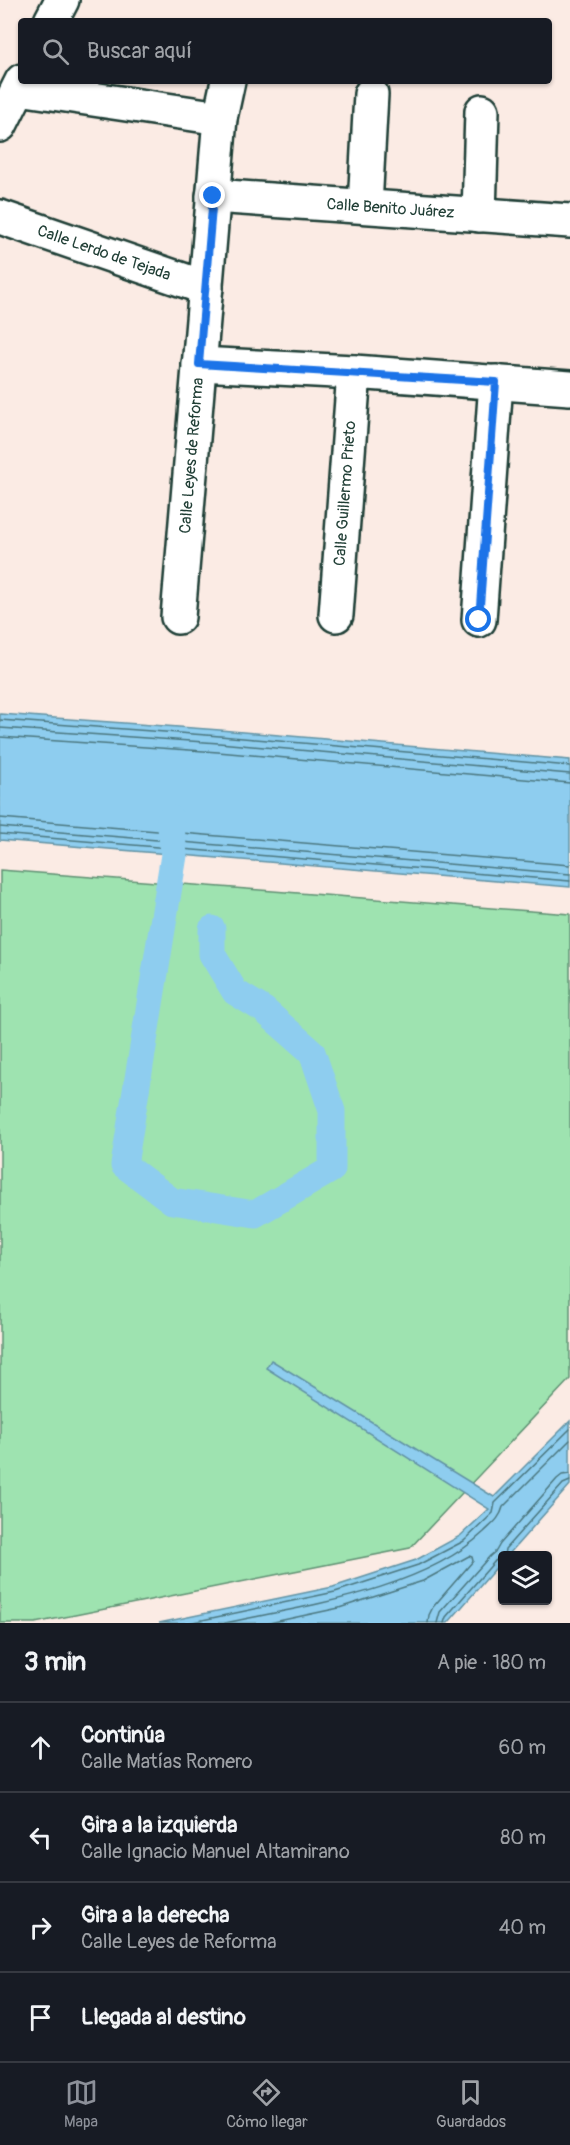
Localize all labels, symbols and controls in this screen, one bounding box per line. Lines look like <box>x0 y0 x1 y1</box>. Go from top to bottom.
search box <box>18 18 552 84</box>
icon: search <box>39 35 72 68</box>
text: Buscar aquí <box>87 37 192 65</box>
route end <box>199 182 225 208</box>
street label: Calle Benito Juárez <box>326 194 455 223</box>
street label: Calle Lerdo de Tejada <box>35 221 173 285</box>
street label: Calle Leyes de Reforma <box>175 377 208 534</box>
street label: Calle Guillermo Prieto <box>330 420 360 567</box>
route start <box>465 606 491 632</box>
map controls <box>498 1551 552 1605</box>
button: layers <box>498 1551 552 1605</box>
text: 3 min <box>24 1646 86 1678</box>
text: A pie · 180 m <box>437 1650 546 1675</box>
text: Continúa <box>81 1721 165 1749</box>
icon: ahead <box>24 1731 57 1764</box>
text: 60 m <box>499 1735 546 1760</box>
text: Calle Matías Romero <box>81 1749 253 1774</box>
text: Gira a la izquierda <box>81 1811 238 1839</box>
icon: left <box>24 1821 57 1854</box>
text: 80 m <box>500 1825 546 1850</box>
text: Calle Ignacio Manuel Altamirano <box>81 1839 350 1864</box>
text: Gira a la derecha <box>81 1901 229 1929</box>
icon: right <box>24 1911 57 1944</box>
text: 40 m <box>499 1915 546 1940</box>
text: Calle Leyes de Reforma <box>81 1929 277 1954</box>
icon: arrive <box>24 2001 57 2034</box>
text: Llegada al destino <box>81 2003 246 2031</box>
tab: Mapa <box>64 2076 98 2132</box>
tab: Cómo llegar <box>226 2076 308 2132</box>
tab: Guardados <box>436 2076 506 2132</box>

